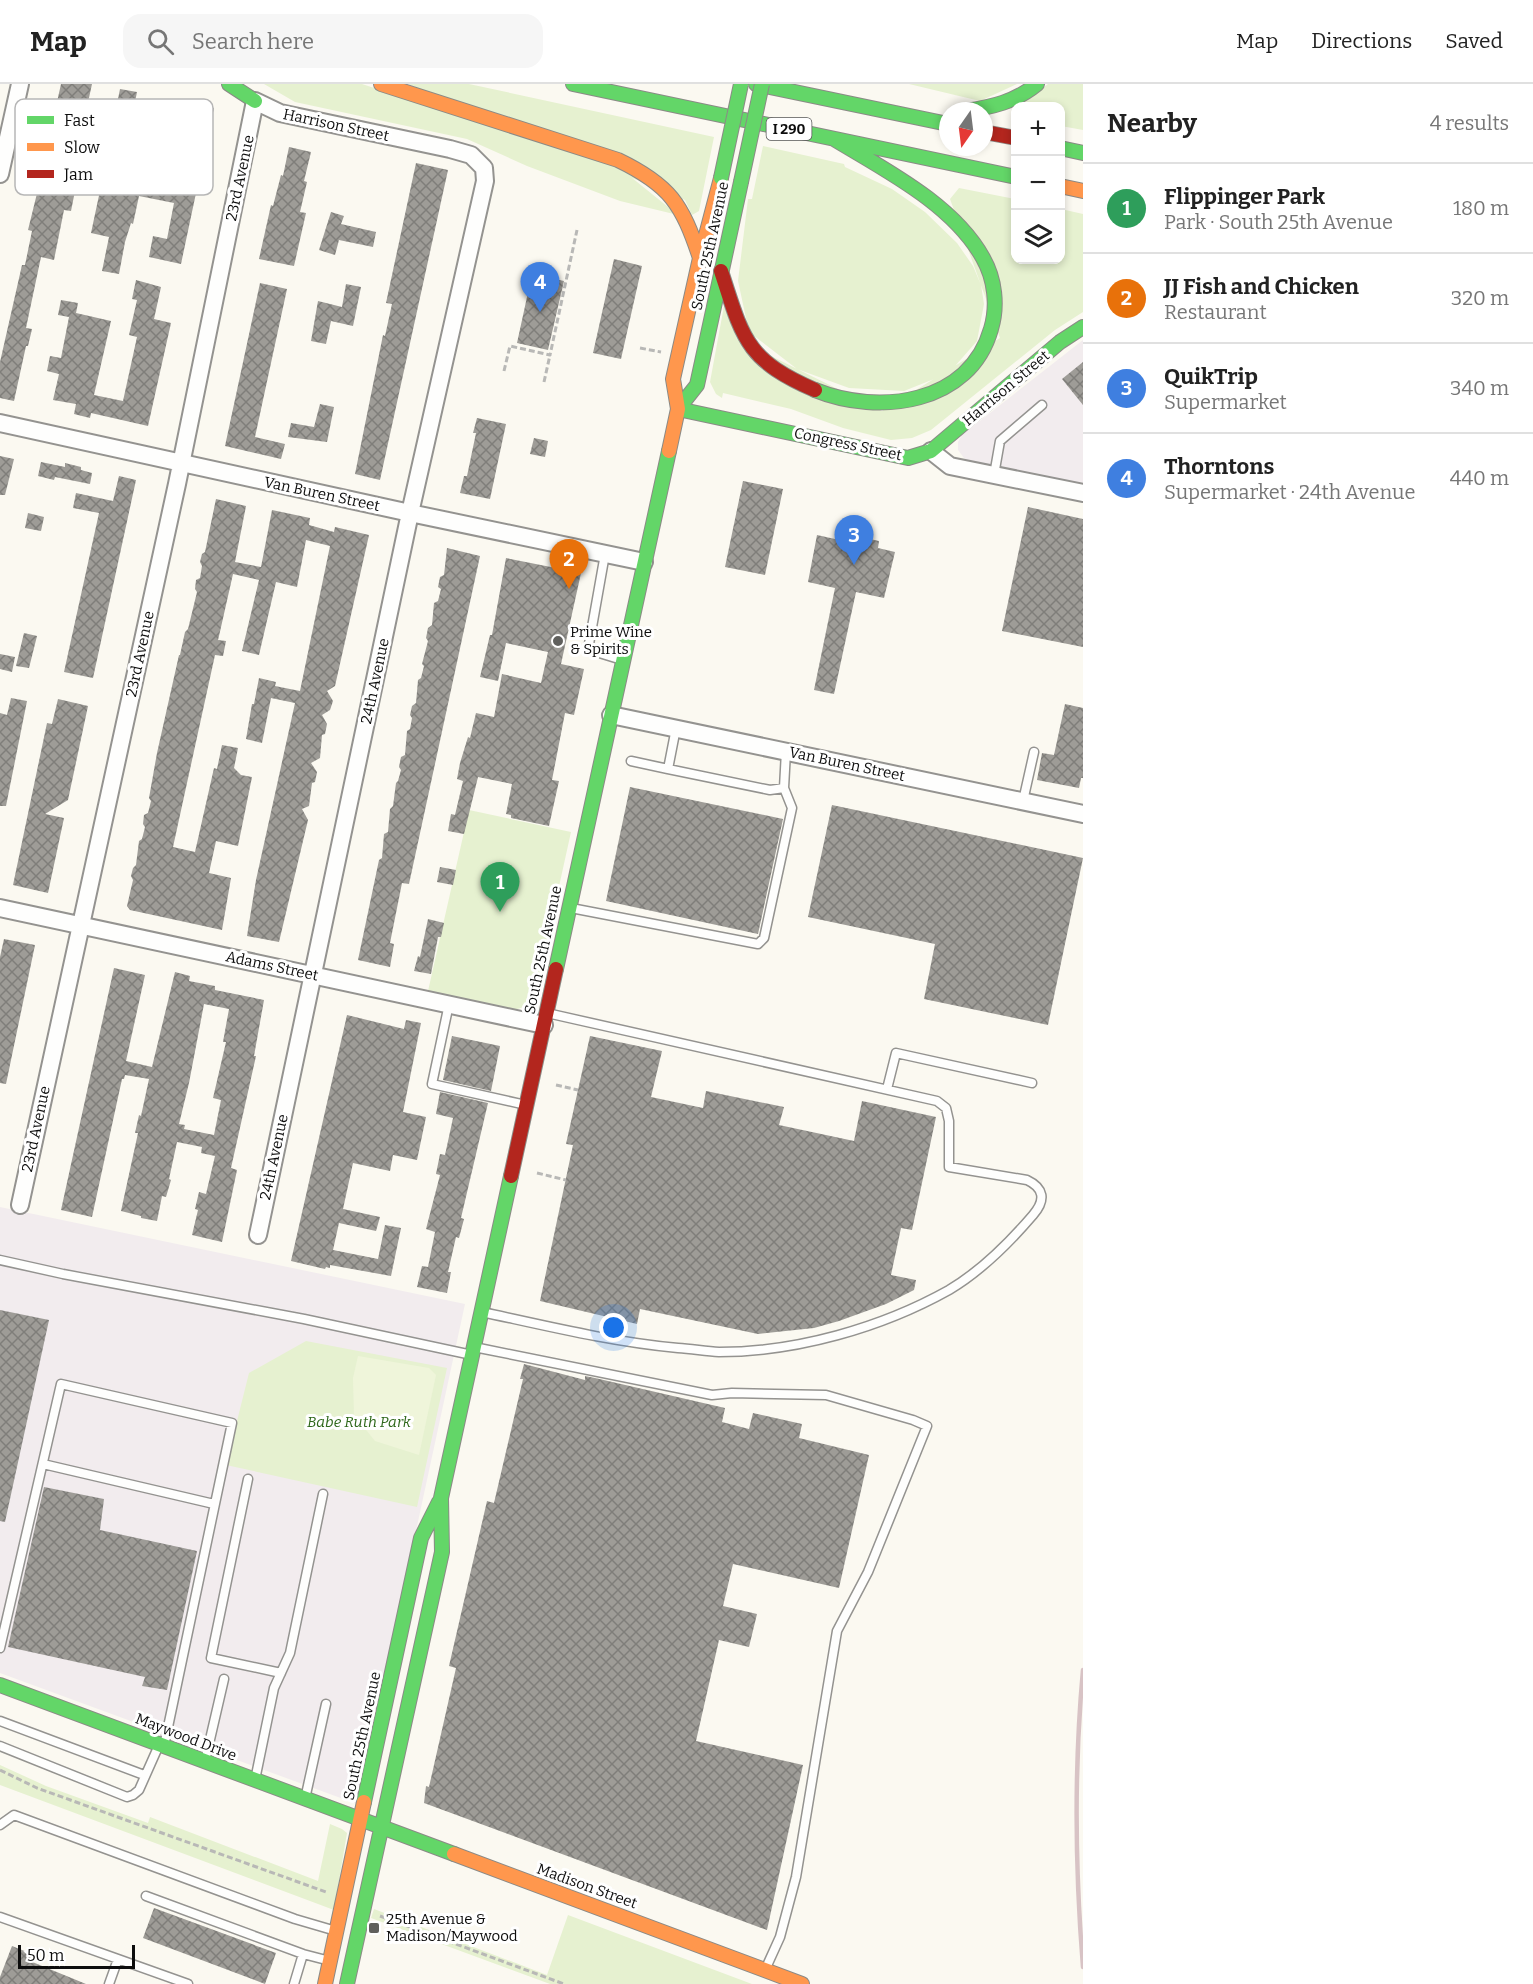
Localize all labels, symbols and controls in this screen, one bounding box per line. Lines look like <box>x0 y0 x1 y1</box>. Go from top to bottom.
search box <box>123 14 543 68</box>
text: Map <box>30 25 87 58</box>
icon: search <box>144 25 177 58</box>
text: Search here <box>192 28 314 55</box>
text: Map <box>1236 28 1278 54</box>
text: Directions <box>1311 28 1412 54</box>
text: Saved <box>1445 28 1503 54</box>
legend <box>15 99 213 195</box>
north arrow <box>939 102 993 156</box>
map controls <box>1011 102 1065 264</box>
button: + <box>1011 102 1065 156</box>
street label: Harrison Street <box>281 105 391 145</box>
text: Nearby <box>1107 108 1197 139</box>
text: Fast <box>64 111 95 130</box>
text: 4 results <box>1430 111 1509 135</box>
road number: I 290 <box>766 118 812 140</box>
street label: 23rd Avenue <box>222 133 258 223</box>
text: Slow <box>64 138 100 157</box>
button: − <box>1011 156 1065 210</box>
text: Jam <box>63 165 93 184</box>
street label: South 25th Avenue <box>688 180 732 312</box>
text: Flippinger Park <box>1164 183 1325 210</box>
text: 1 <box>1122 196 1131 220</box>
text: 180 m <box>1453 196 1509 220</box>
button: layers <box>1011 210 1065 264</box>
text: Park · South 25th Avenue <box>1164 210 1393 234</box>
pin: 4 <box>520 262 560 312</box>
text: JJ Fish and Chicken <box>1164 273 1359 300</box>
text: 2 <box>1121 286 1132 310</box>
text: 320 m <box>1451 286 1509 310</box>
text: Restaurant <box>1164 300 1267 324</box>
street label: Harrison Street <box>959 346 1054 430</box>
text: QuikTrip <box>1164 363 1258 390</box>
text: 3 <box>1121 376 1132 400</box>
text: 340 m <box>1450 376 1509 400</box>
text: Supermarket <box>1164 390 1287 414</box>
street label: Congress Street <box>792 424 904 464</box>
text: Thorntons <box>1164 453 1274 480</box>
text: 4 <box>1120 466 1133 490</box>
text: 440 m <box>1450 466 1509 490</box>
street label: Van Buren Street <box>262 473 382 515</box>
text: Supermarket · 24th Avenue <box>1164 480 1415 504</box>
pin: 3 <box>834 516 874 565</box>
pin: 2 <box>550 540 588 589</box>
street label: 23rd Avenue <box>122 609 158 699</box>
place label: Prime Wine & Spirits <box>570 623 652 658</box>
marker: Prime Wine & Spirits <box>551 634 565 648</box>
street label: 24th Avenue <box>357 636 393 726</box>
street label: Van Buren Street <box>787 743 907 785</box>
pin: 1 <box>480 862 520 912</box>
street label: South 25th Avenue <box>521 884 565 1016</box>
street label: Adams Street <box>224 947 320 985</box>
street label: 23rd Avenue <box>18 1084 54 1174</box>
street label: 24th Avenue <box>256 1112 292 1202</box>
your location <box>599 1313 628 1342</box>
park label: Babe Ruth Park <box>307 1413 412 1431</box>
street label: South 25th Avenue <box>340 1670 384 1802</box>
street label: Maywood Drive <box>133 1709 239 1765</box>
street label: Madison Street <box>534 1860 640 1913</box>
place label: 25th Avenue & Madison/Maywood <box>386 1910 518 1945</box>
marker: 25th Avenue & Madison/Maywood <box>367 1921 381 1935</box>
scale bar <box>18 1942 135 1970</box>
text: 50 m <box>27 1946 64 1965</box>

